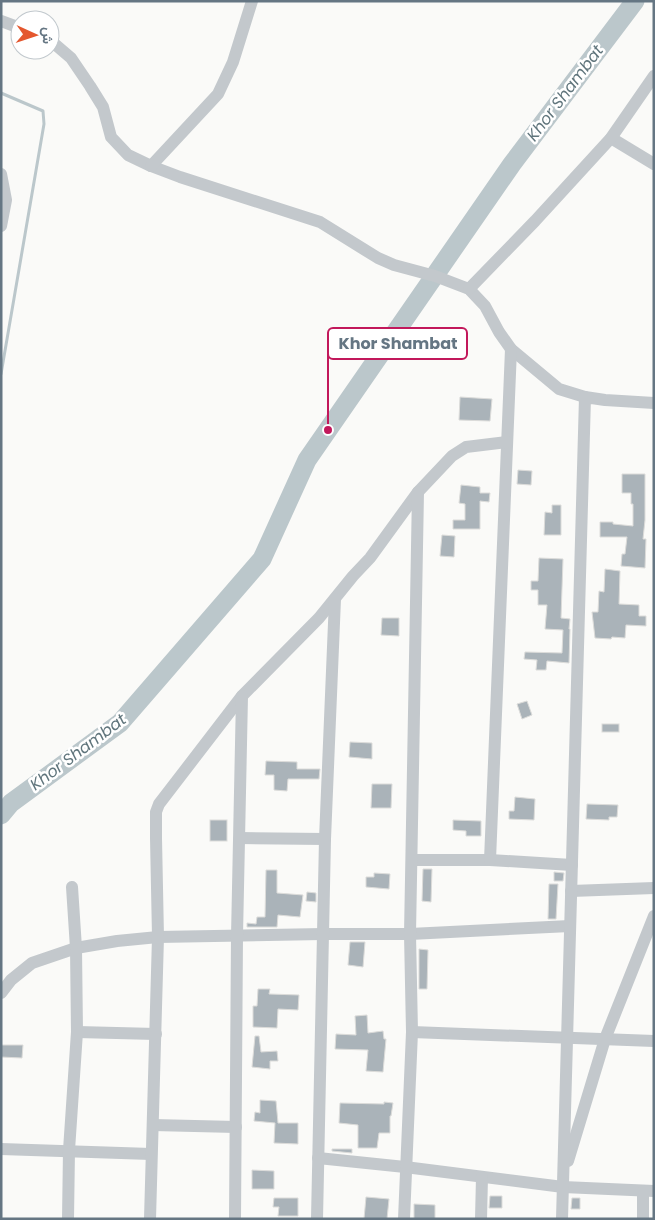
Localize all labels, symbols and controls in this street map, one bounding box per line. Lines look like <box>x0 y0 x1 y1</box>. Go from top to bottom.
north arrow <box>10 10 60 60</box>
text: ش <box>38 27 58 45</box>
water label: Khor Shambat <box>521 39 610 146</box>
callout: Khor Shambat <box>328 328 467 359</box>
text: Khor Shambat <box>338 332 458 355</box>
water label: Khor Shambat <box>25 707 132 796</box>

